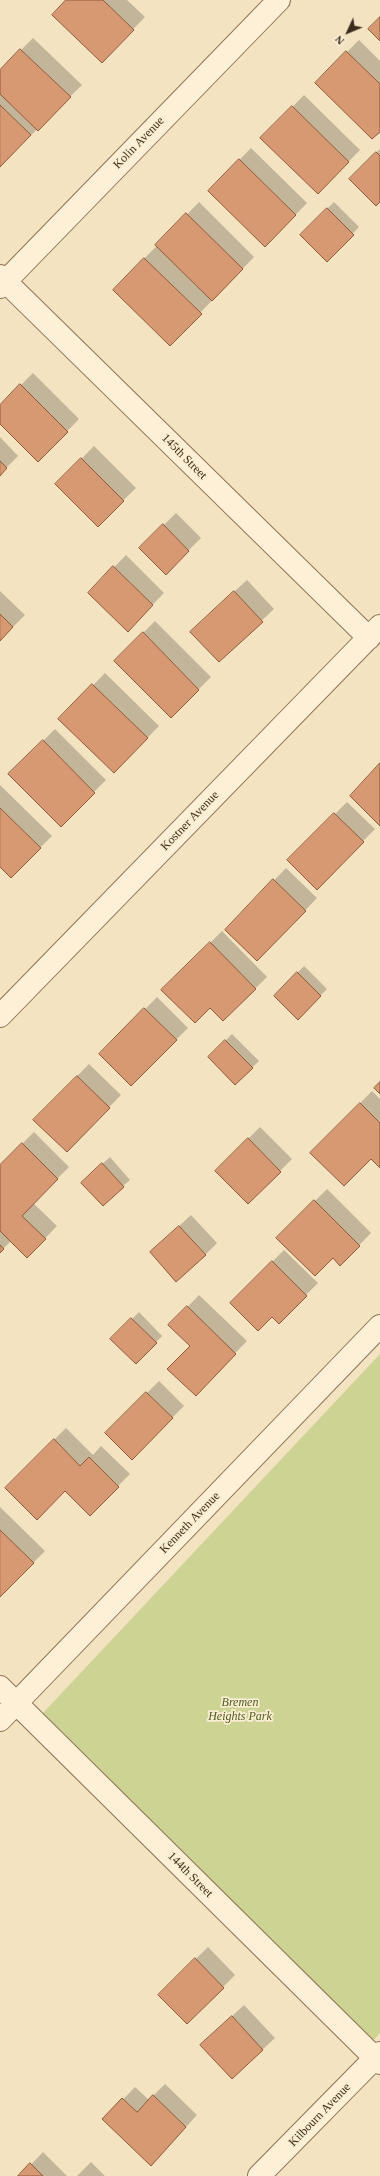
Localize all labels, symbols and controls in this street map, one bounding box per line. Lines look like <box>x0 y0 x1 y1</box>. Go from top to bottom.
north arrow <box>328 12 368 52</box>
text: N <box>332 33 346 47</box>
street label: Kolin Avenue <box>111 114 167 172</box>
street label: 145th Street <box>158 431 210 483</box>
street label: Kostner Avenue <box>158 788 222 854</box>
street label: Kenneth Avenue <box>157 1489 223 1557</box>
park label: Bremen Heights Park <box>208 1696 272 1724</box>
street label: 144th Street <box>164 1849 216 1901</box>
street label: Kilbourn Avenue <box>286 2080 354 2150</box>

